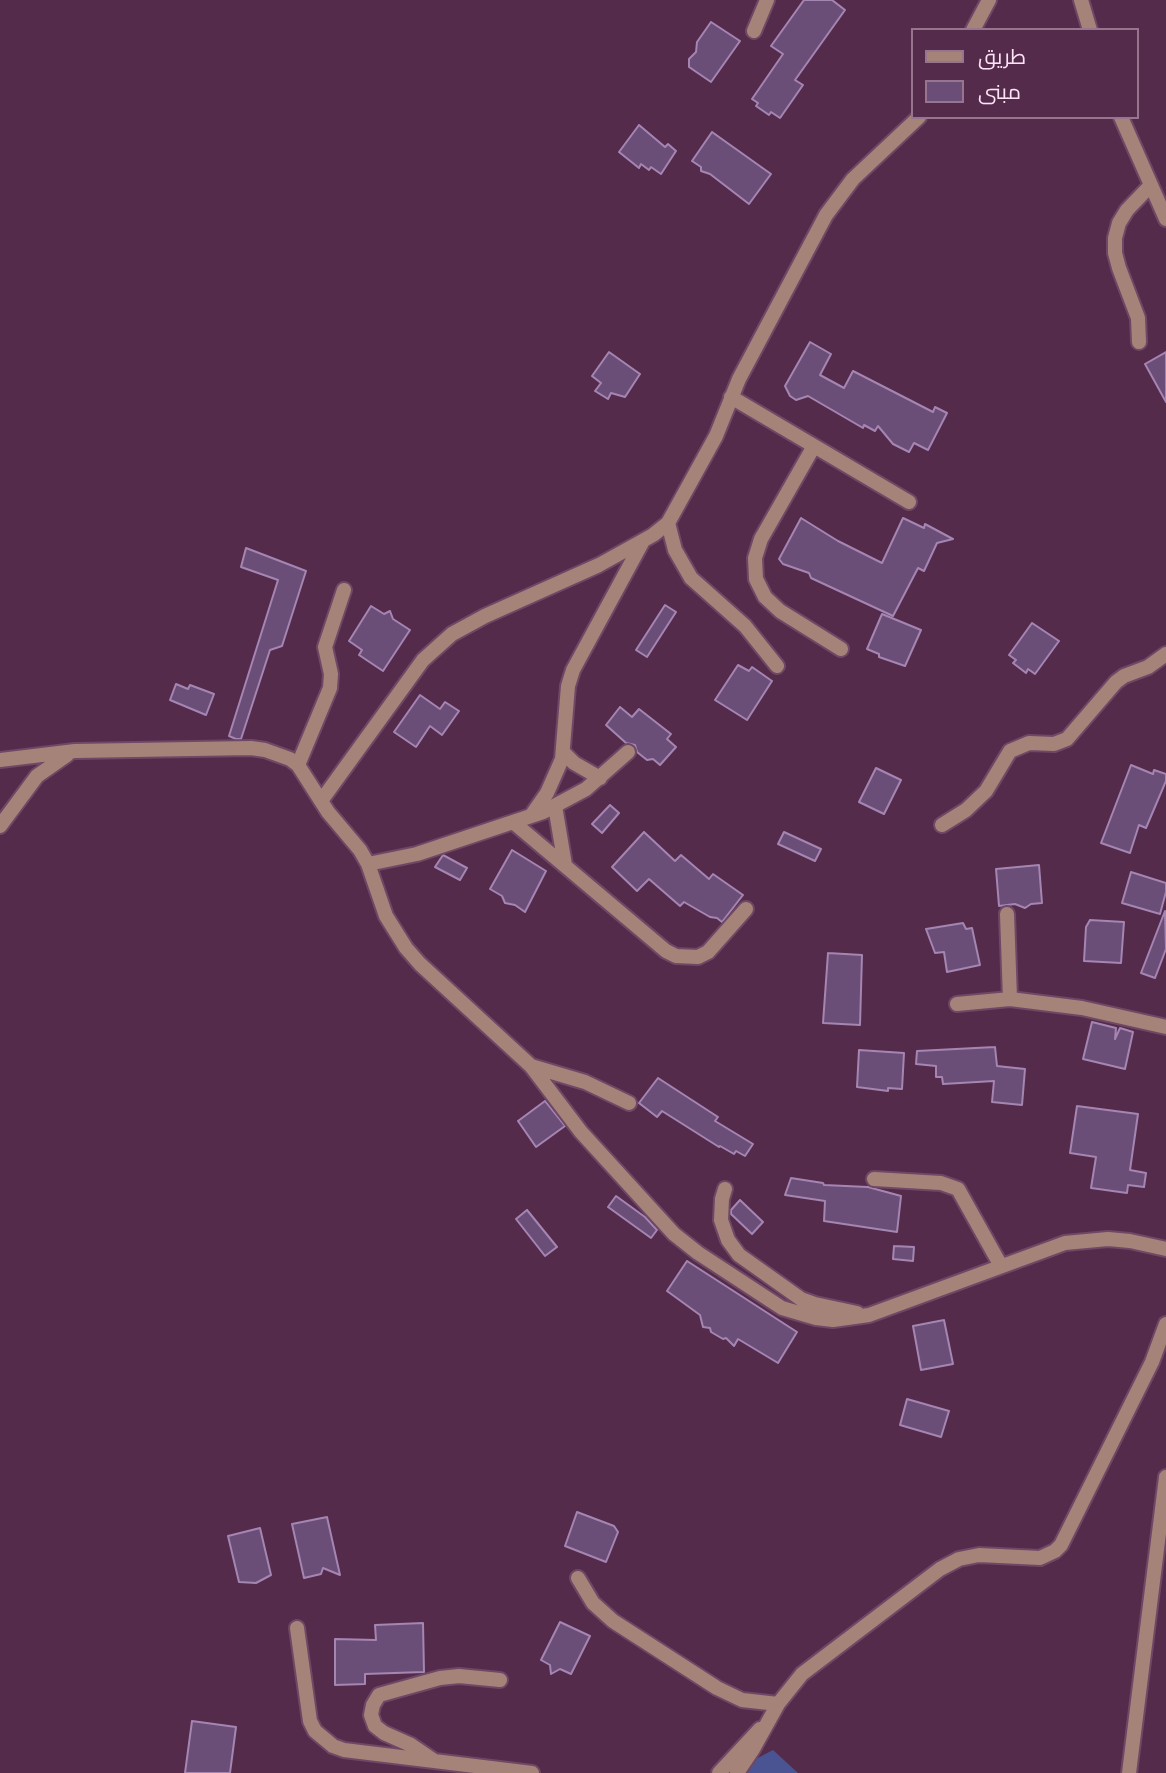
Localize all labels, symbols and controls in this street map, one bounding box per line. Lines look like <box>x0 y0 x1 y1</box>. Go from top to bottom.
legend <box>911 28 1138 119</box>
text: طريق <box>978 44 1026 68</box>
text: مبنى <box>978 79 1021 103</box>

